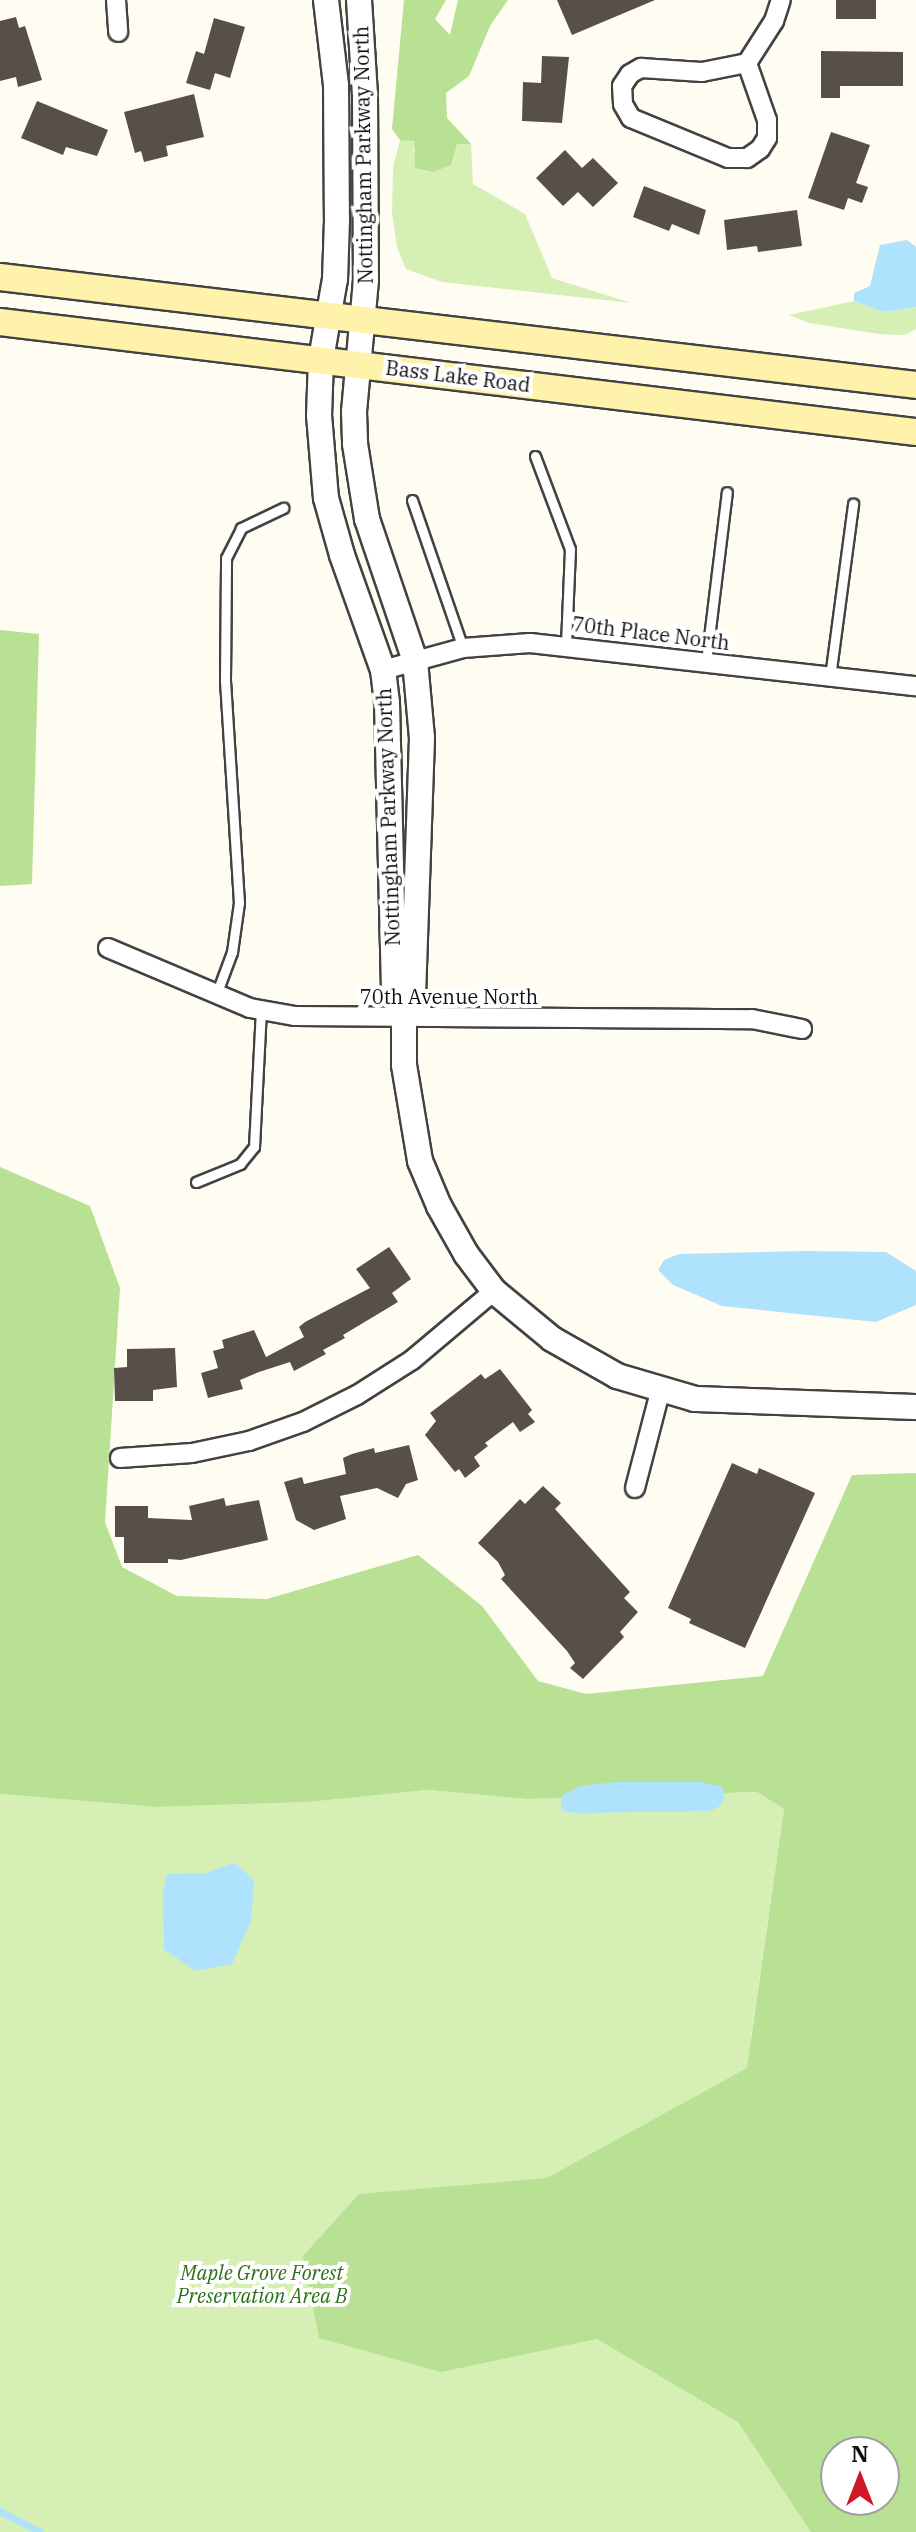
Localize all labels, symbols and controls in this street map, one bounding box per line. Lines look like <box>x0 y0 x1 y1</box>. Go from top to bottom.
street label: Nottingham Parkway North <box>349 26 377 284</box>
street label: Bass Lake Road <box>384 355 532 397</box>
street label: 70th Place North <box>571 611 731 655</box>
street label: Nottingham Parkway North <box>372 688 404 946</box>
street label: 70th Avenue North <box>360 984 538 1008</box>
park label: Maple Grove Forest Preservation Area B <box>177 2260 347 2307</box>
north arrow <box>820 2436 900 2516</box>
text: N <box>851 2439 869 2468</box>

